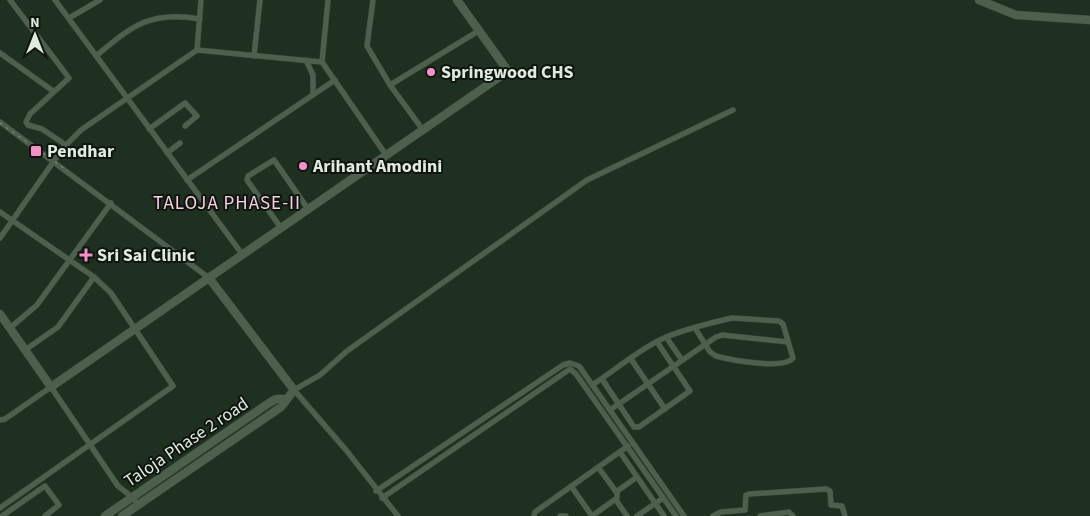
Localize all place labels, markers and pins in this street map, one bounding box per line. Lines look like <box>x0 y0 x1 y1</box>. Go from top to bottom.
place label: Springwood CHS <box>441 60 574 85</box>
marker: Springwood CHS <box>425 66 437 78</box>
place label: Pendhar <box>47 139 115 164</box>
marker: Pendhar <box>29 144 43 158</box>
place label: Arihant Amodini <box>312 154 442 179</box>
marker: Arihant Amodini <box>297 160 309 172</box>
place label: Sri Sai Clinic <box>97 243 196 268</box>
marker: Sri Sai Clinic <box>79 248 93 262</box>

